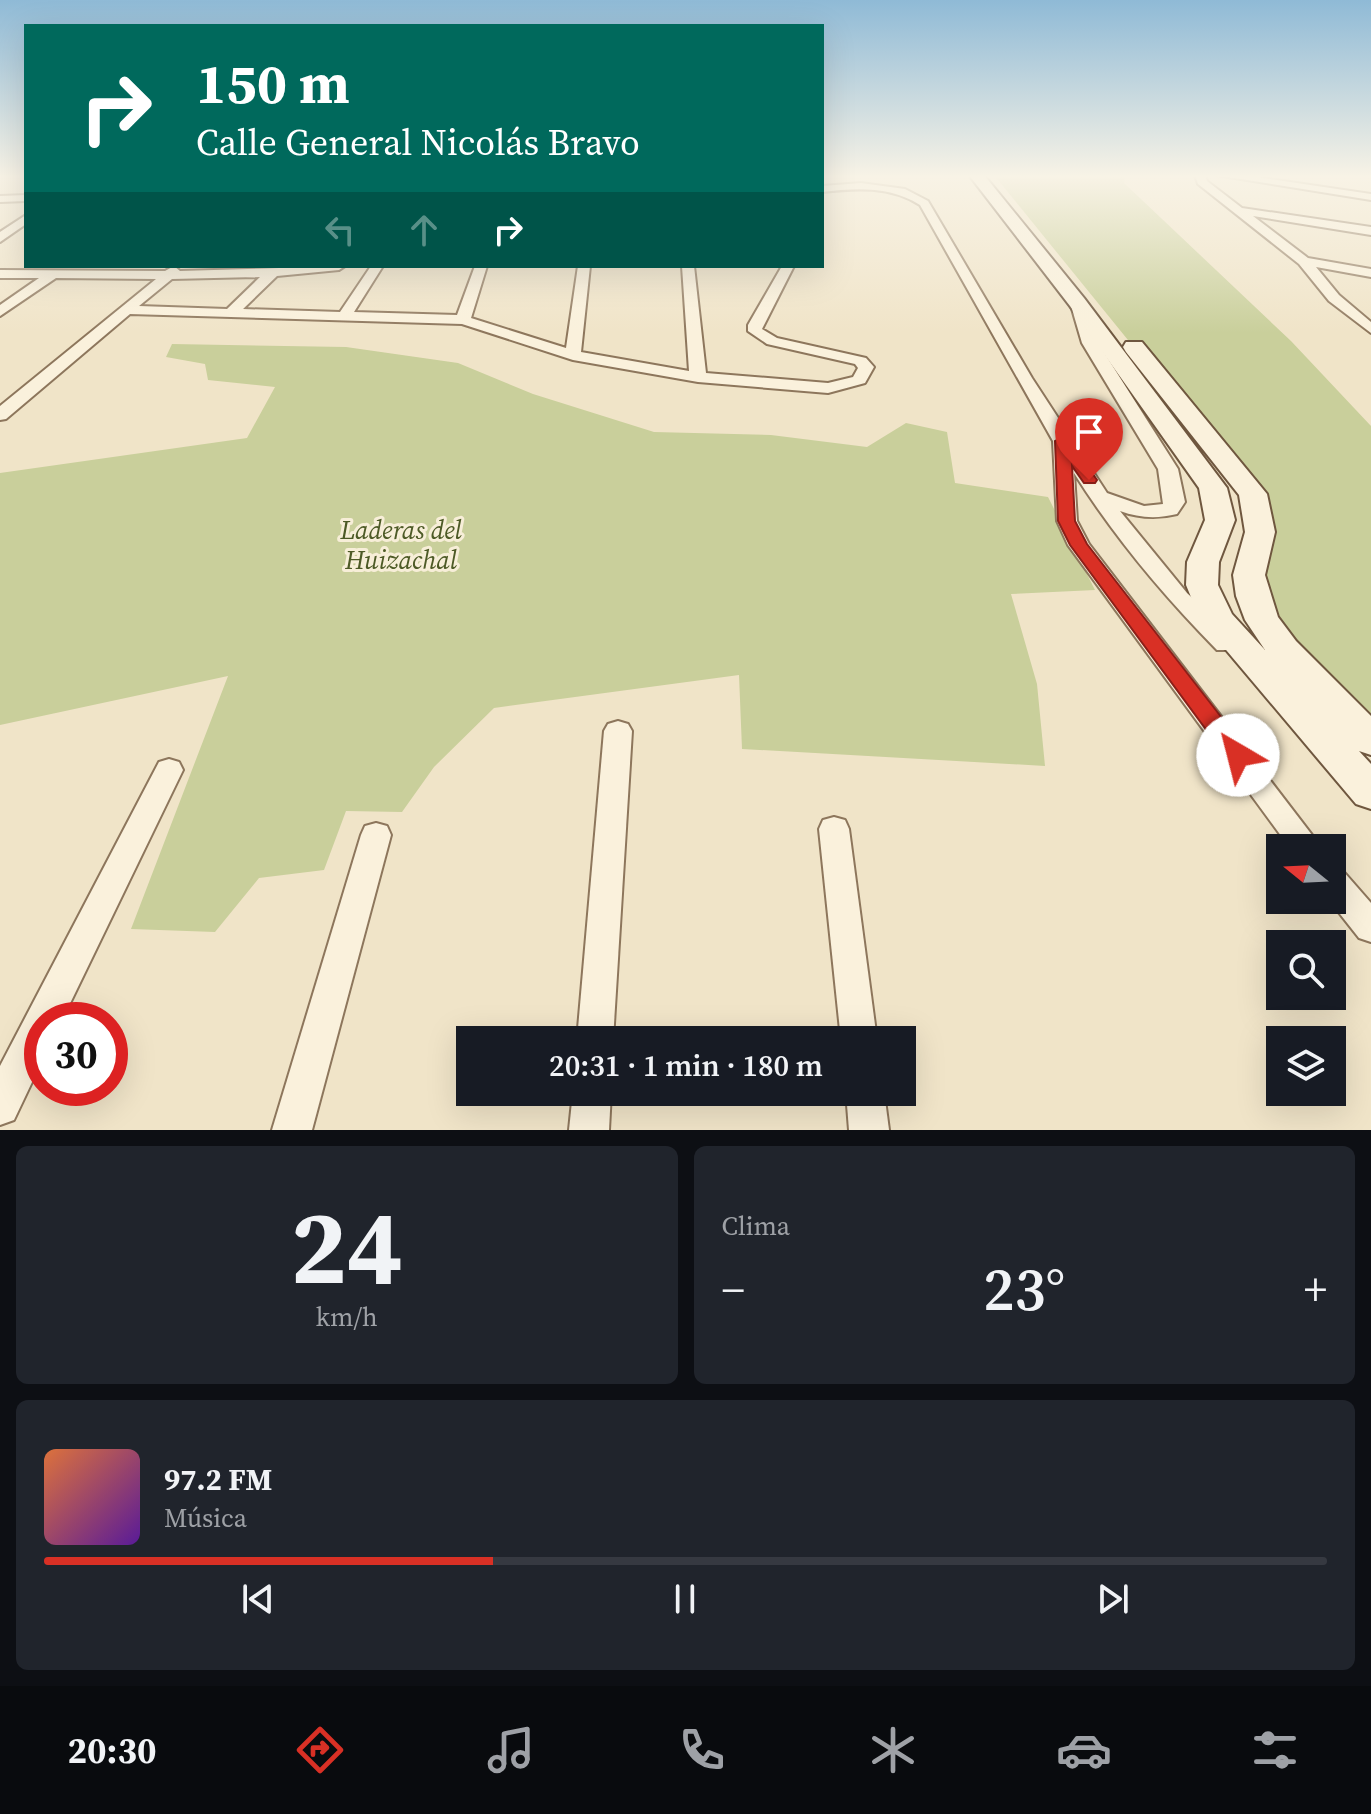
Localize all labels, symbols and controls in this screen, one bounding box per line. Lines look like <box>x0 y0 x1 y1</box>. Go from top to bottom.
text: 150 m <box>196 45 350 122</box>
icon: right <box>64 56 168 160</box>
text: Calle General Nicolás Bravo <box>196 118 640 167</box>
icon: left <box>318 208 362 252</box>
icon: ahead <box>402 208 446 252</box>
icon: right <box>486 208 530 252</box>
pin <box>1055 398 1123 480</box>
icon: arrive <box>1067 410 1111 454</box>
park label: Laderas del Huizachal <box>339 512 463 578</box>
position arrow <box>1196 713 1280 797</box>
north arrow <box>1266 834 1346 914</box>
map controls <box>1266 834 1346 1106</box>
button: search <box>1266 930 1346 1010</box>
speed limit sign: 30 <box>24 1002 128 1106</box>
button: layers <box>1266 1026 1346 1106</box>
text: 20:31 · 1 min · 180 m <box>549 1045 823 1086</box>
text: 24 <box>290 1175 403 1318</box>
text: Clima <box>722 1208 790 1244</box>
text: 23° <box>983 1248 1065 1330</box>
text: − <box>722 1259 745 1320</box>
text: + <box>1304 1259 1327 1320</box>
text: km/h <box>316 1299 378 1335</box>
text: 97.2 FM <box>164 1459 272 1500</box>
text: Música <box>164 1500 247 1536</box>
icon: previous <box>236 1577 280 1621</box>
icon: pause <box>663 1577 707 1621</box>
icon: next <box>1091 1577 1135 1621</box>
icon: directions <box>292 1722 348 1778</box>
icon: music <box>483 1722 539 1778</box>
icon: phone <box>674 1722 730 1778</box>
icon: climate <box>865 1722 921 1778</box>
icon: car <box>1056 1722 1112 1778</box>
icon: filters <box>1247 1722 1303 1778</box>
text: 20:30 <box>68 1726 156 1775</box>

